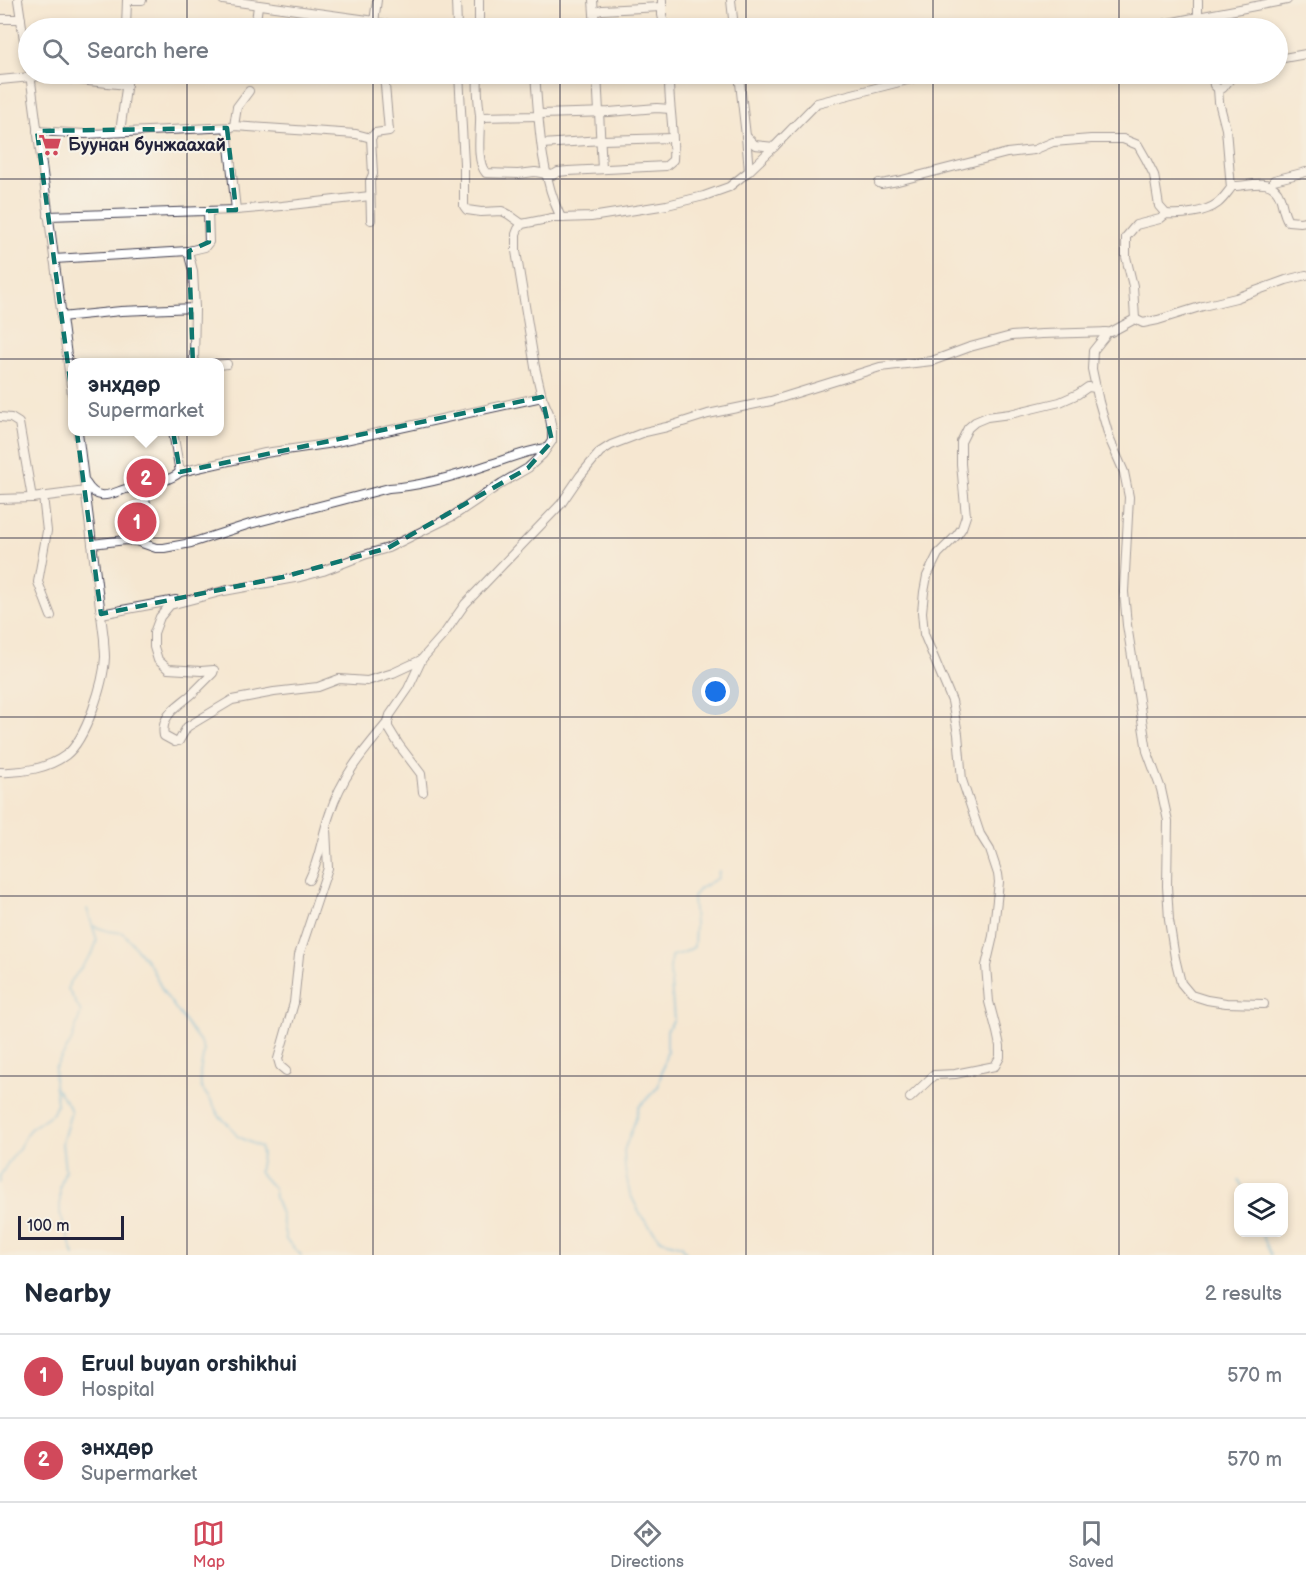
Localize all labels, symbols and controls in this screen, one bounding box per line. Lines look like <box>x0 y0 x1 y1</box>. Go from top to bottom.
search box <box>18 18 1288 84</box>
icon: search <box>39 35 72 68</box>
text: Search here <box>87 38 209 65</box>
supermarket icon: Буунан бунжаахай <box>37 132 63 158</box>
place label: Буунан бунжаахай <box>68 135 226 156</box>
popup <box>68 358 224 436</box>
text: энхдөр <box>88 372 160 399</box>
text: Supermarket <box>88 399 204 423</box>
pin: 2 <box>126 456 166 500</box>
pin: 1 <box>118 500 156 544</box>
your location <box>701 677 730 706</box>
map controls <box>1234 1183 1288 1237</box>
button: layers <box>1234 1183 1288 1237</box>
scale bar <box>18 1213 124 1240</box>
text: 100 m <box>27 1217 70 1236</box>
text: Nearby <box>24 1279 111 1310</box>
text: 2 results <box>1205 1282 1282 1306</box>
text: Eruul buyan orshikhui <box>81 1351 297 1378</box>
text: 1 <box>39 1364 48 1388</box>
text: 570 m <box>1227 1364 1282 1388</box>
text: Hospital <box>81 1378 154 1402</box>
text: энхдөр <box>81 1435 154 1462</box>
text: 2 <box>38 1448 49 1472</box>
text: 570 m <box>1227 1448 1282 1472</box>
text: Supermarket <box>81 1462 197 1486</box>
tab: Map <box>192 1517 225 1572</box>
tab: Directions <box>610 1517 684 1572</box>
tab: Saved <box>1069 1517 1114 1572</box>

